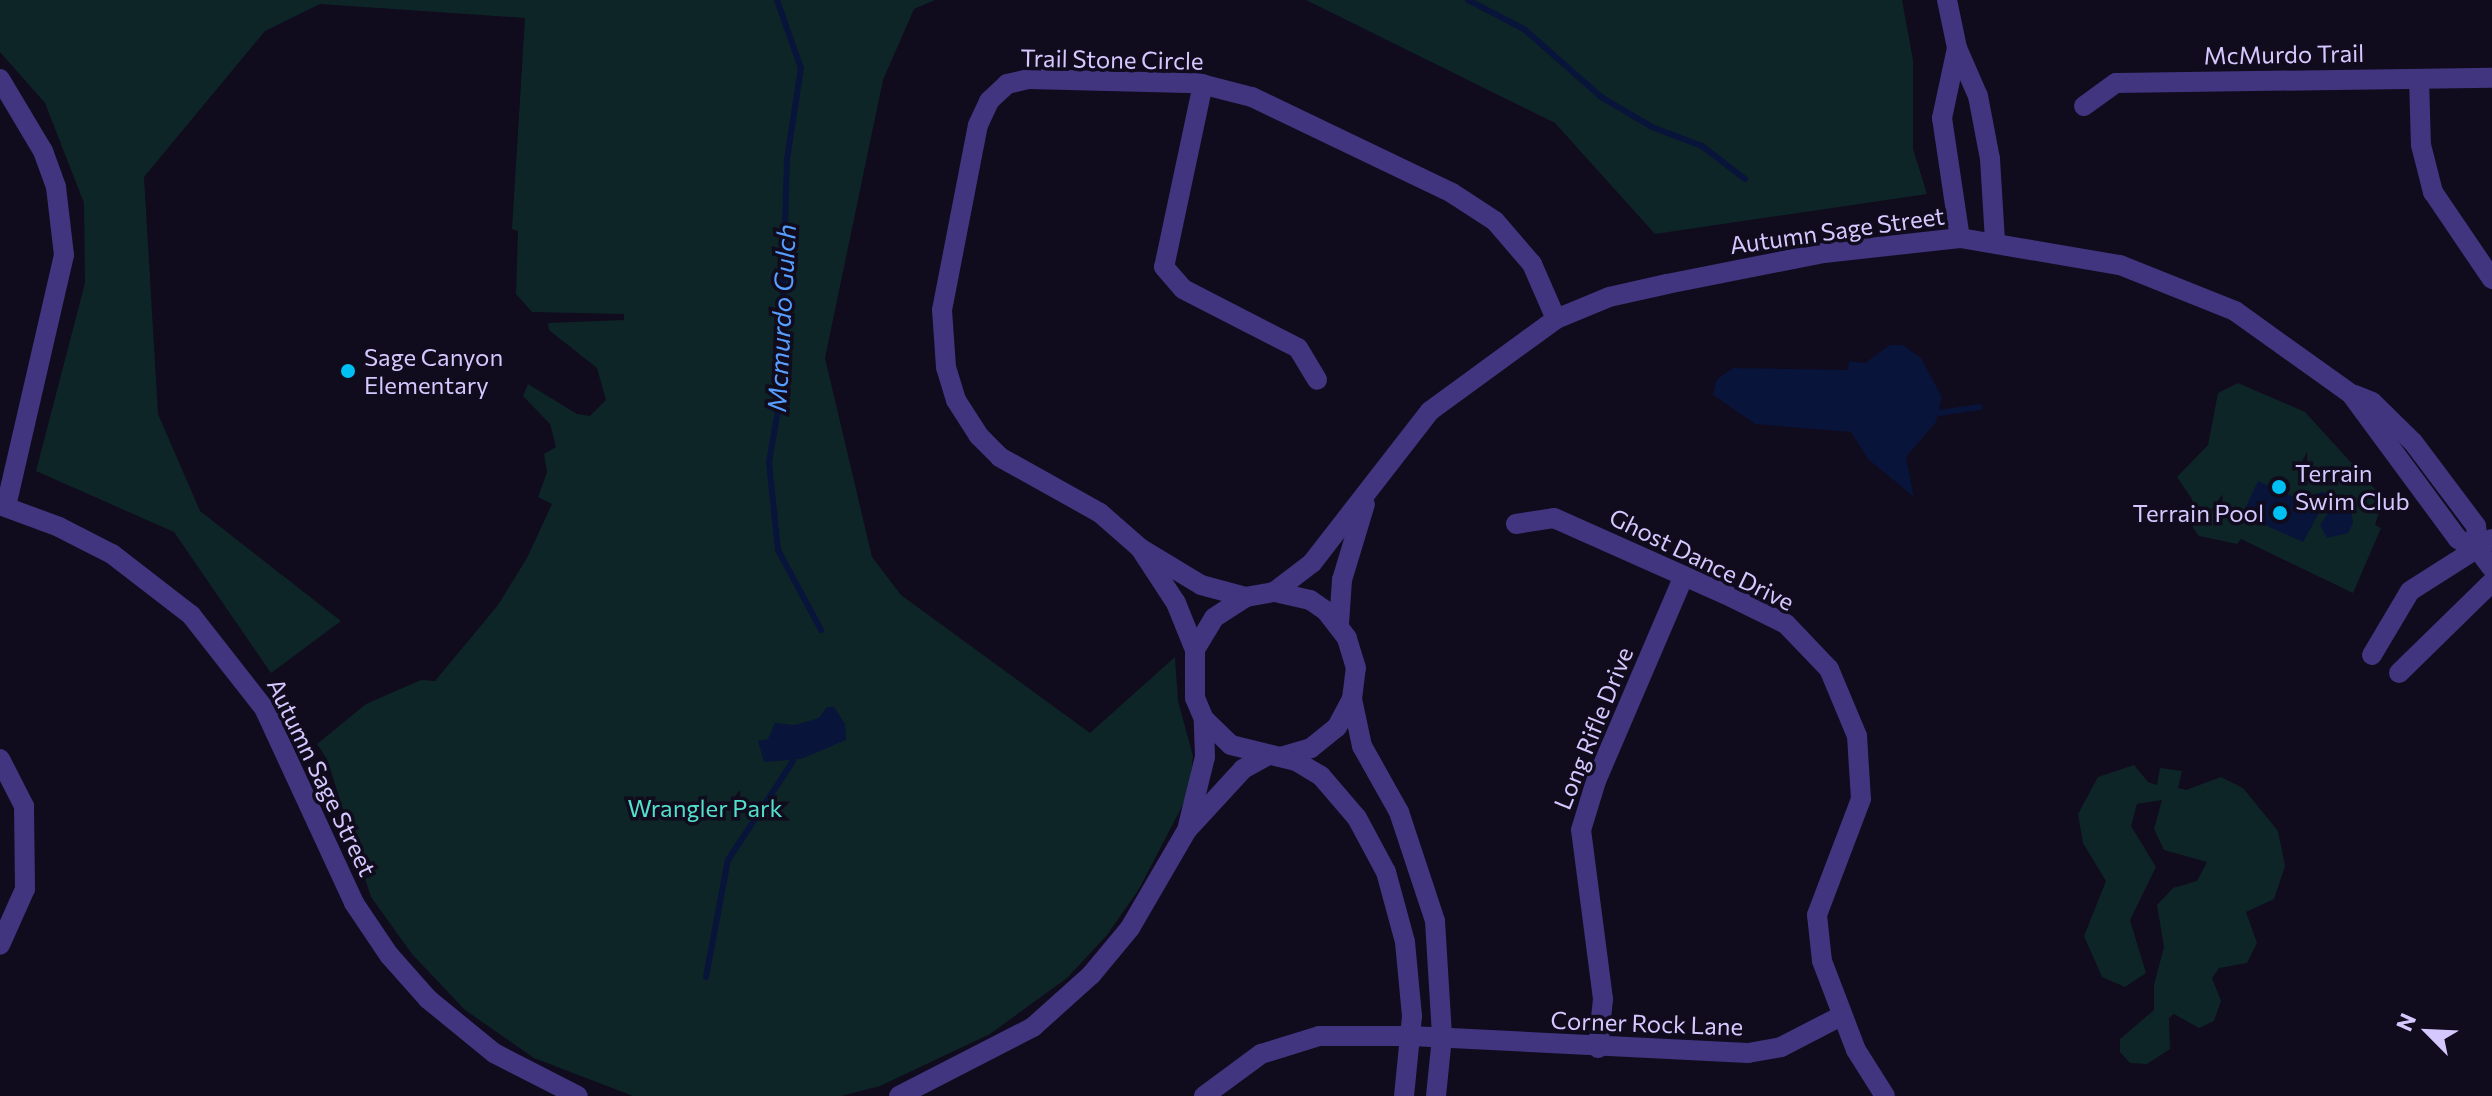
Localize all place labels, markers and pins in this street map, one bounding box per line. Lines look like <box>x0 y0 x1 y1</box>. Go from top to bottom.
place label: Sage Canyon Elementary <box>364 343 503 399</box>
marker: Sage Canyon Elementary <box>339 362 357 380</box>
place label: Terrain Swim Club <box>2295 459 2410 515</box>
marker: Terrain Swim Club <box>2270 478 2288 496</box>
place label: Terrain Pool <box>2132 499 2264 527</box>
marker: Terrain Pool <box>2271 504 2289 522</box>

